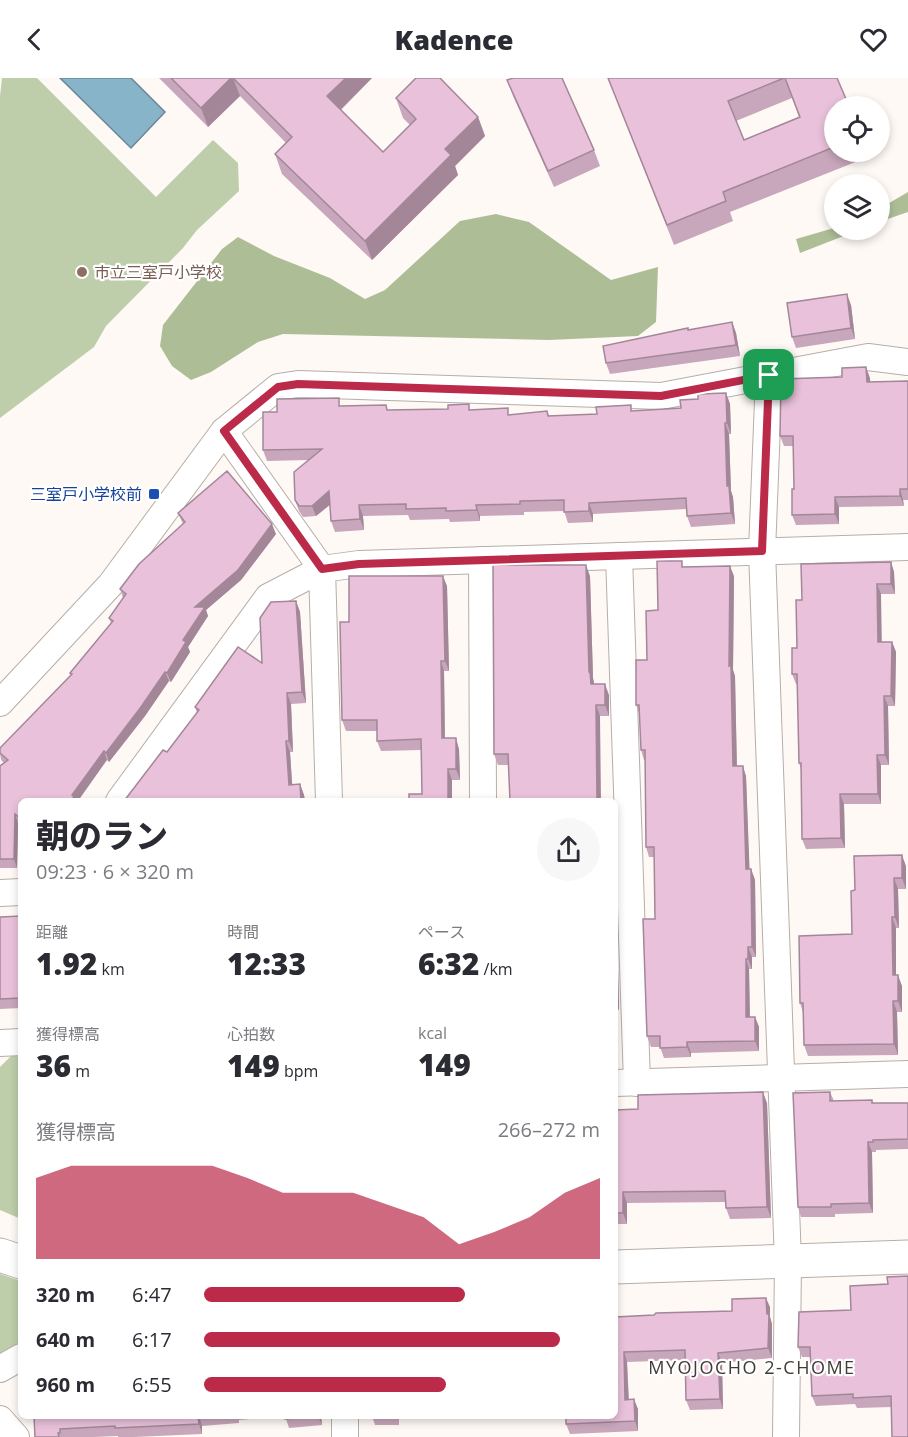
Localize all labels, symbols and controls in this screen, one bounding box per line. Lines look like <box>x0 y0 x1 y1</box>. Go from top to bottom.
text: Kadence <box>395 21 513 58</box>
icon: back <box>18 23 51 56</box>
icon: heart <box>857 23 890 56</box>
map controls <box>824 96 890 240</box>
button: locate <box>824 96 890 162</box>
button: layers <box>824 174 890 240</box>
place label: 市立三室戸小学校 <box>94 261 222 283</box>
marker: 市立三室戸小学校 <box>75 265 89 279</box>
pin <box>743 349 794 400</box>
icon: arrive <box>752 358 785 391</box>
place label: 三室戸小学校前 <box>30 483 142 505</box>
marker: 三室戸小学校前 <box>147 487 161 501</box>
text: 朝のラン <box>36 813 168 858</box>
button: share <box>537 818 600 881</box>
text: 09:23 · 6 × 320 m <box>36 858 194 885</box>
text: 距離 <box>36 921 68 943</box>
text: 時間 <box>227 921 259 943</box>
text: ペース <box>418 921 465 943</box>
text: 1.92 <box>36 943 97 984</box>
text: 12:33 <box>227 943 306 984</box>
text: 6:32 <box>418 943 479 984</box>
text: km <box>97 958 125 980</box>
text: /km <box>479 958 513 980</box>
text: kcal <box>418 1022 447 1044</box>
text: 獲得標高 <box>36 1023 100 1045</box>
text: 心拍数 <box>227 1023 275 1045</box>
text: 149 <box>418 1044 471 1085</box>
text: 36 <box>36 1045 71 1086</box>
text: 149 <box>227 1045 280 1086</box>
text: m <box>71 1060 90 1082</box>
text: bpm <box>280 1060 318 1082</box>
text: 266–272 m <box>498 1116 600 1143</box>
text: 獲得標高 <box>36 1118 116 1145</box>
text: 320 m <box>36 1281 95 1308</box>
text: 6:47 <box>132 1281 172 1308</box>
text: 640 m <box>36 1326 95 1353</box>
text: 6:17 <box>132 1326 172 1353</box>
district label: MYOJOCHO 2-CHOME <box>648 1355 856 1379</box>
text: 960 m <box>36 1371 95 1398</box>
text: 6:55 <box>132 1371 172 1398</box>

